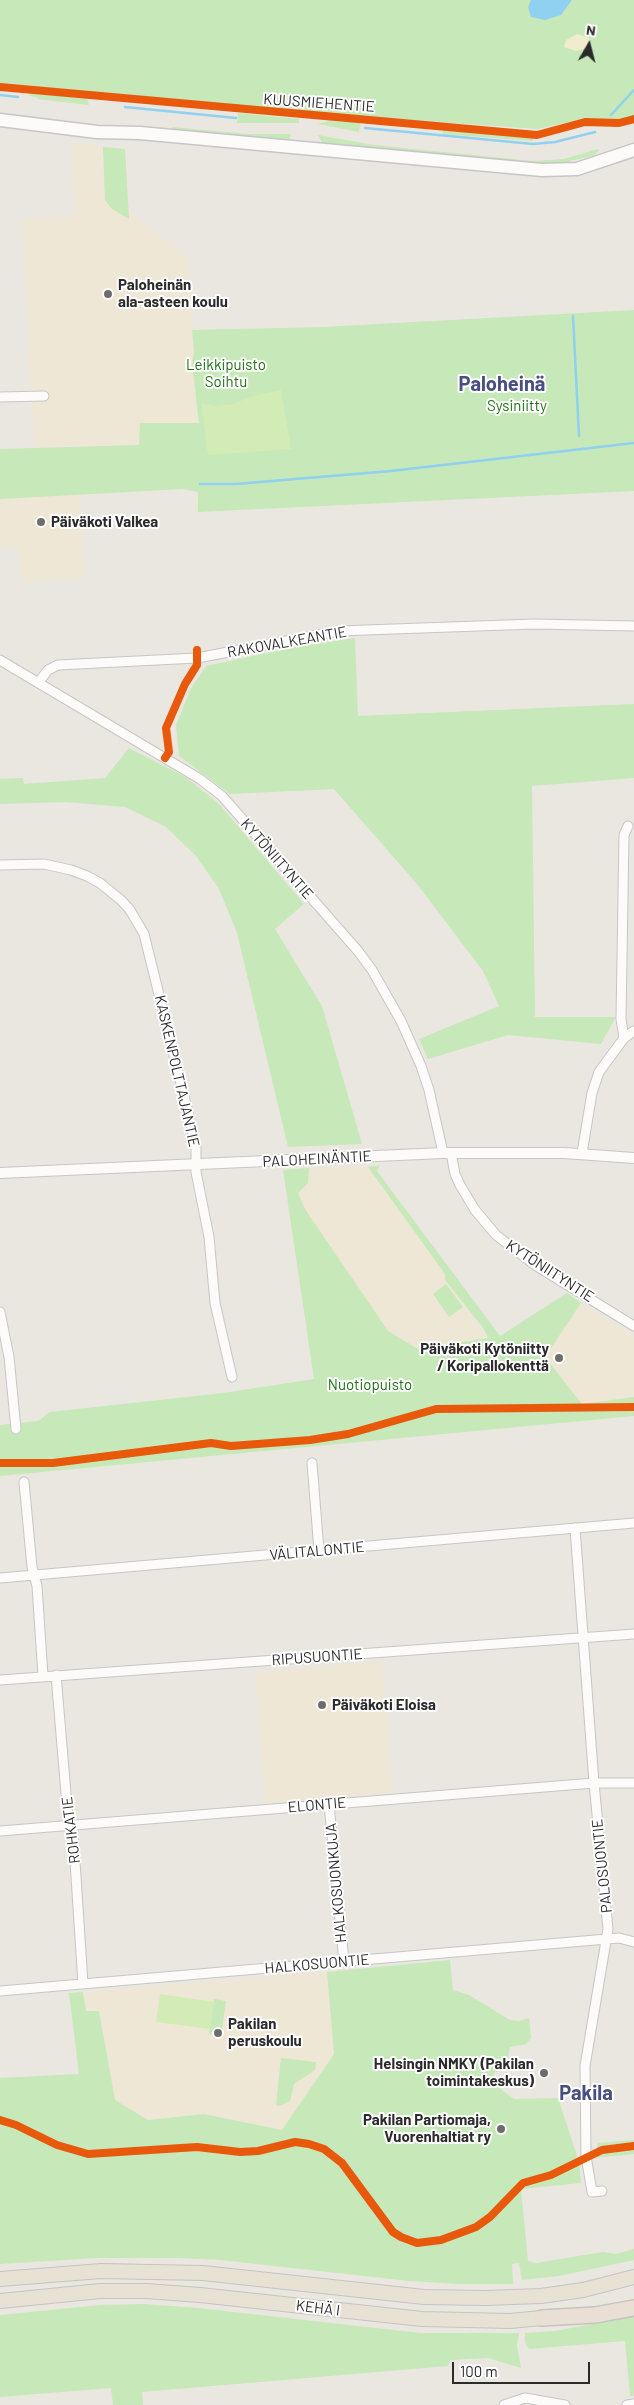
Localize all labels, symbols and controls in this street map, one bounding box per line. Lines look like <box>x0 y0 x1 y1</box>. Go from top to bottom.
north arrow <box>564 20 614 70</box>
text: N <box>585 21 597 39</box>
street label: KUUSMIEHENTIE <box>263 90 375 116</box>
place label: Paloheinän ala-asteen koulu <box>118 276 228 311</box>
marker: Paloheinän ala-asteen koulu <box>102 288 114 300</box>
park label: Leikkipuisto Soihtu <box>186 356 266 391</box>
district label: Paloheinä <box>459 372 545 396</box>
park label: Sysiniitty <box>487 397 547 415</box>
place label: Päiväkoti Valkea <box>51 513 158 531</box>
marker: Päiväkoti Valkea <box>35 516 47 528</box>
street label: RAKOVALKEANTIE <box>226 623 348 661</box>
street label: KYTÖNIITYNTIE <box>237 815 317 903</box>
street label: KASKENPOLTTAJANTIE <box>151 993 203 1149</box>
street label: PALOHEINÄNTIE <box>262 1147 372 1171</box>
street label: KYTÖNIITYNTIE <box>503 1236 597 1306</box>
place label: Päiväkoti Kytöniitty / Koripallokenttä <box>420 1340 549 1375</box>
marker: Päiväkoti Kytöniitty / Koripallokenttä <box>553 1352 565 1364</box>
park label: Nuotiopuisto <box>328 1376 412 1394</box>
street label: VÄLITALONTIE <box>269 1538 365 1564</box>
street label: RIPUSUONTIE <box>271 1645 363 1669</box>
place label: Päiväkoti Eloisa <box>332 1696 436 1714</box>
marker: Päiväkoti Eloisa <box>316 1699 328 1711</box>
street label: ELONTIE <box>287 1793 347 1817</box>
street label: ROHKATIE <box>58 1795 84 1865</box>
street label: PALOSUONTIE <box>588 1818 616 1914</box>
street label: HALKOSUONKUJA <box>322 1822 350 1944</box>
street label: HALKOSUONTIE <box>264 1950 370 1978</box>
place label: Pakilan peruskoulu <box>228 2015 302 2050</box>
marker: Pakilan peruskoulu <box>212 2027 224 2039</box>
place label: Helsingin NMKY (Pakilan toimintakeskus) <box>374 2055 534 2090</box>
marker: Helsingin NMKY (Pakilan toimintakeskus) <box>538 2067 550 2079</box>
district label: Pakila <box>559 2081 613 2105</box>
place label: Pakilan Partiomaja, Vuorenhaltiat ry <box>363 2111 491 2146</box>
marker: Pakilan Partiomaja, Vuorenhaltiat ry <box>495 2123 507 2135</box>
street label: KEHÄ I <box>295 2296 341 2320</box>
scale bar <box>454 2352 592 2384</box>
text: 100 m <box>460 2362 498 2380</box>

